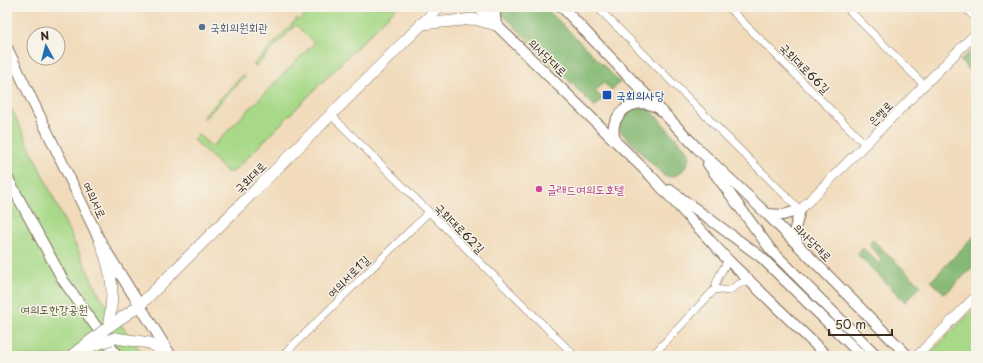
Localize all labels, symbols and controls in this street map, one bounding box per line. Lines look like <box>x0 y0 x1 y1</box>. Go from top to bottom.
place label: 국회의원회관 <box>210 18 268 36</box>
marker: 국회의원회관 <box>197 22 207 32</box>
north arrow <box>26 26 66 66</box>
text: N <box>39 27 50 45</box>
street label: 의사당대로 <box>524 34 572 80</box>
street label: 국회대로66길 <box>776 39 835 98</box>
place label: 국회의사당 <box>616 86 665 104</box>
marker: 국회의사당 <box>601 89 613 101</box>
street label: 은행로 <box>863 96 897 130</box>
street label: 국회대로 <box>230 157 270 197</box>
street label: 여의서로 <box>79 179 111 221</box>
place label: 글래드여의도호텔 <box>547 180 625 198</box>
marker: 글래드여의도호텔 <box>534 184 544 194</box>
street label: 국회대로62길 <box>431 199 490 258</box>
street label: 의사당대로 <box>790 219 836 265</box>
street label: 여의서로1길 <box>323 250 374 301</box>
park label: 여의도한강공원 <box>20 300 88 318</box>
scale bar <box>829 311 892 337</box>
text: 50 m <box>835 315 866 333</box>

